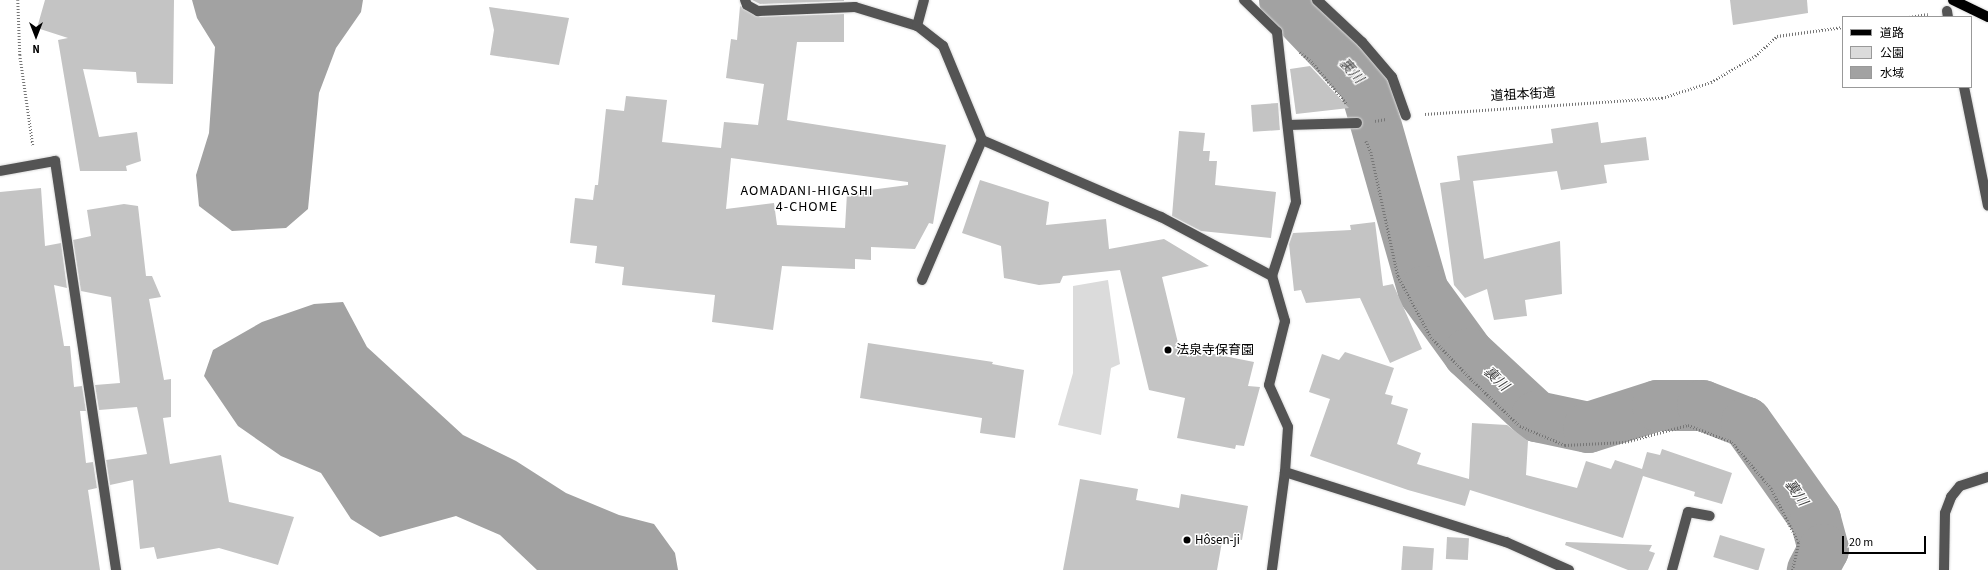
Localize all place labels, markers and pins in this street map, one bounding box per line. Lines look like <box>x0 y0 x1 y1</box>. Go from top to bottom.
place label: 法泉寺保育園 <box>1176 342 1254 358</box>
marker: 法泉寺保育園 <box>1163 345 1173 355</box>
place label: Hôsen-ji <box>1195 532 1240 548</box>
marker: Hôsen-ji <box>1182 535 1192 545</box>

